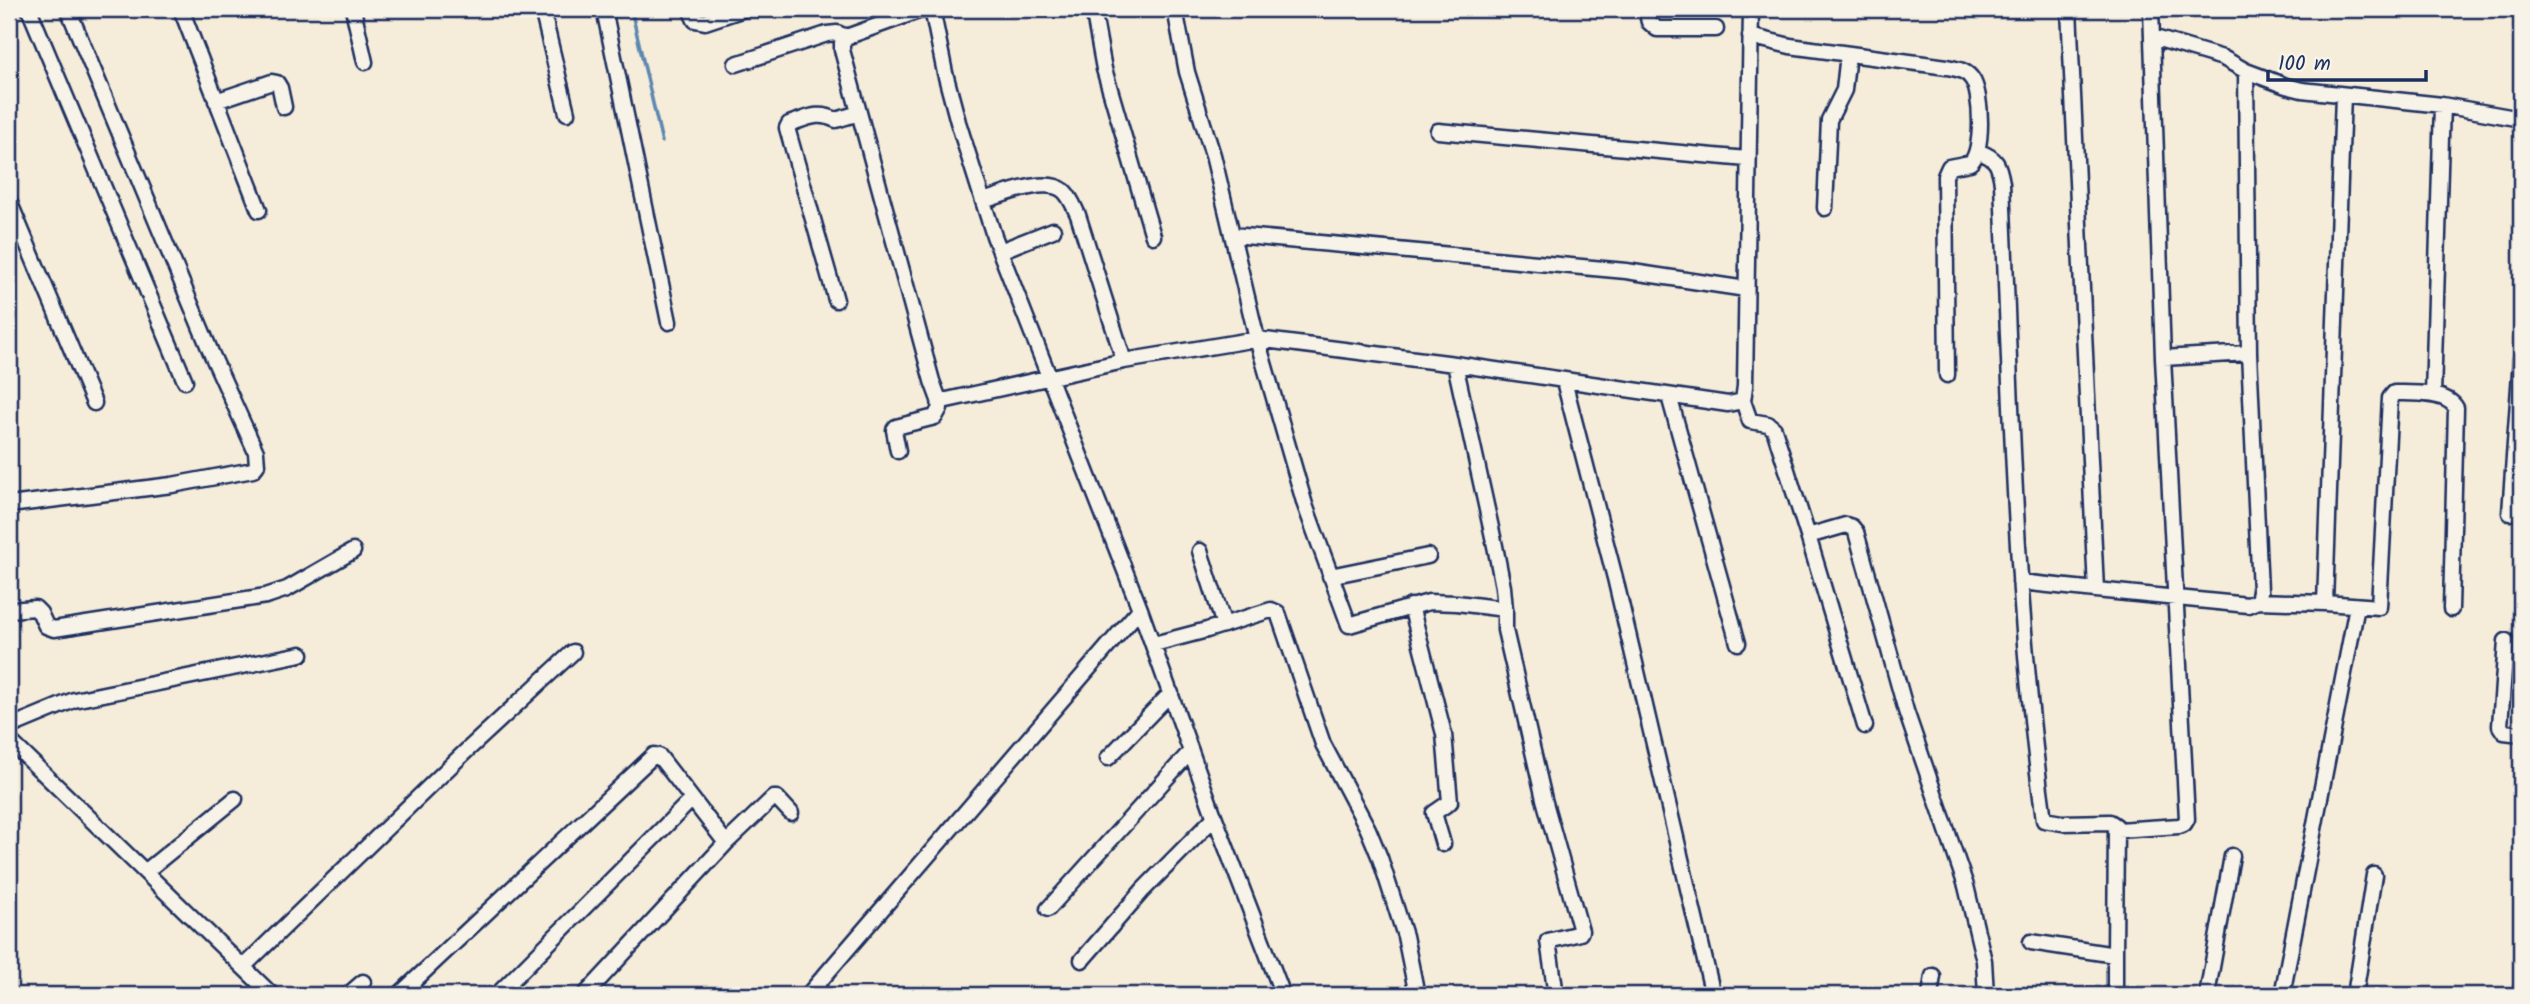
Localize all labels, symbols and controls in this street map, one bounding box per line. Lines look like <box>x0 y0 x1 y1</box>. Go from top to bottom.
scale bar <box>2268 38 2425 82</box>
text: 100 m <box>2278 48 2331 81</box>

